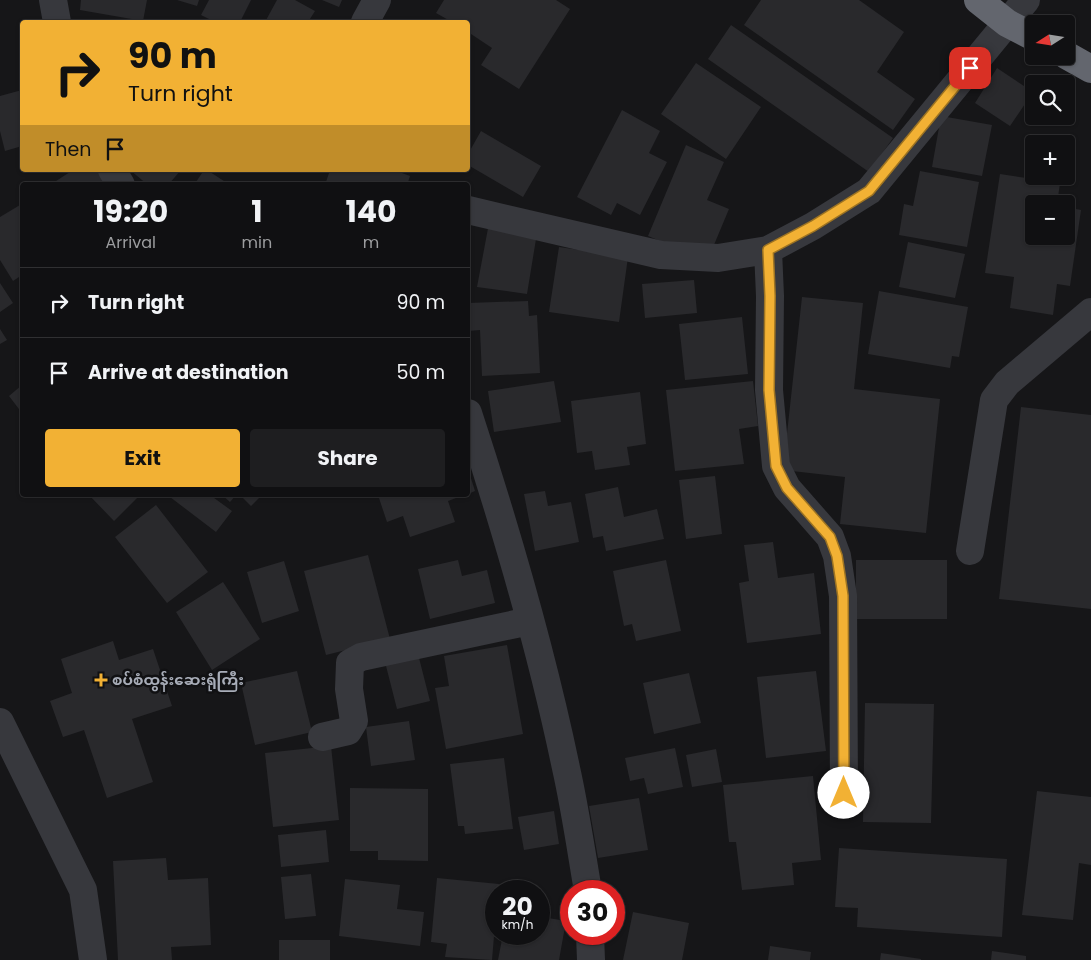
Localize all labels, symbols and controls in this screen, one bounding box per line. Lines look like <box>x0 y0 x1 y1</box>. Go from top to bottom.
north arrow <box>1025 15 1075 65</box>
map controls <box>1025 15 1075 245</box>
text: 90 m <box>128 31 217 80</box>
icon: right <box>45 40 110 105</box>
pin <box>949 47 991 89</box>
icon: arrive <box>956 54 984 82</box>
button: search <box>1025 75 1075 125</box>
text: Turn right <box>128 78 233 109</box>
icon: arrive <box>101 135 129 163</box>
button: + <box>1025 135 1075 185</box>
text: Then <box>45 136 91 163</box>
text: 19:20 <box>93 190 168 233</box>
text: 1 <box>251 190 263 233</box>
text: 140 <box>346 190 397 233</box>
button: − <box>1025 195 1075 245</box>
text: Arrival <box>106 231 156 254</box>
text: min <box>242 231 272 254</box>
text: m <box>363 231 379 254</box>
icon: right <box>45 289 73 317</box>
text: Turn right <box>88 289 184 316</box>
text: 90 m <box>396 289 445 316</box>
icon: arrive <box>45 359 73 387</box>
text: Arrive at destination <box>88 359 289 386</box>
text: 50 m <box>396 359 445 386</box>
button: Exit <box>45 429 240 487</box>
button: Share <box>250 429 445 487</box>
place label: စပ်စံထွန်းဆေးရုံကြီး <box>112 669 244 692</box>
marker: စပ်စံထွန်းဆေးရုံကြီး <box>94 673 108 687</box>
position arrow <box>817 766 869 818</box>
speed limit sign: 30 <box>560 880 625 945</box>
text: 20 <box>502 889 533 924</box>
text: km/h <box>502 916 533 933</box>

